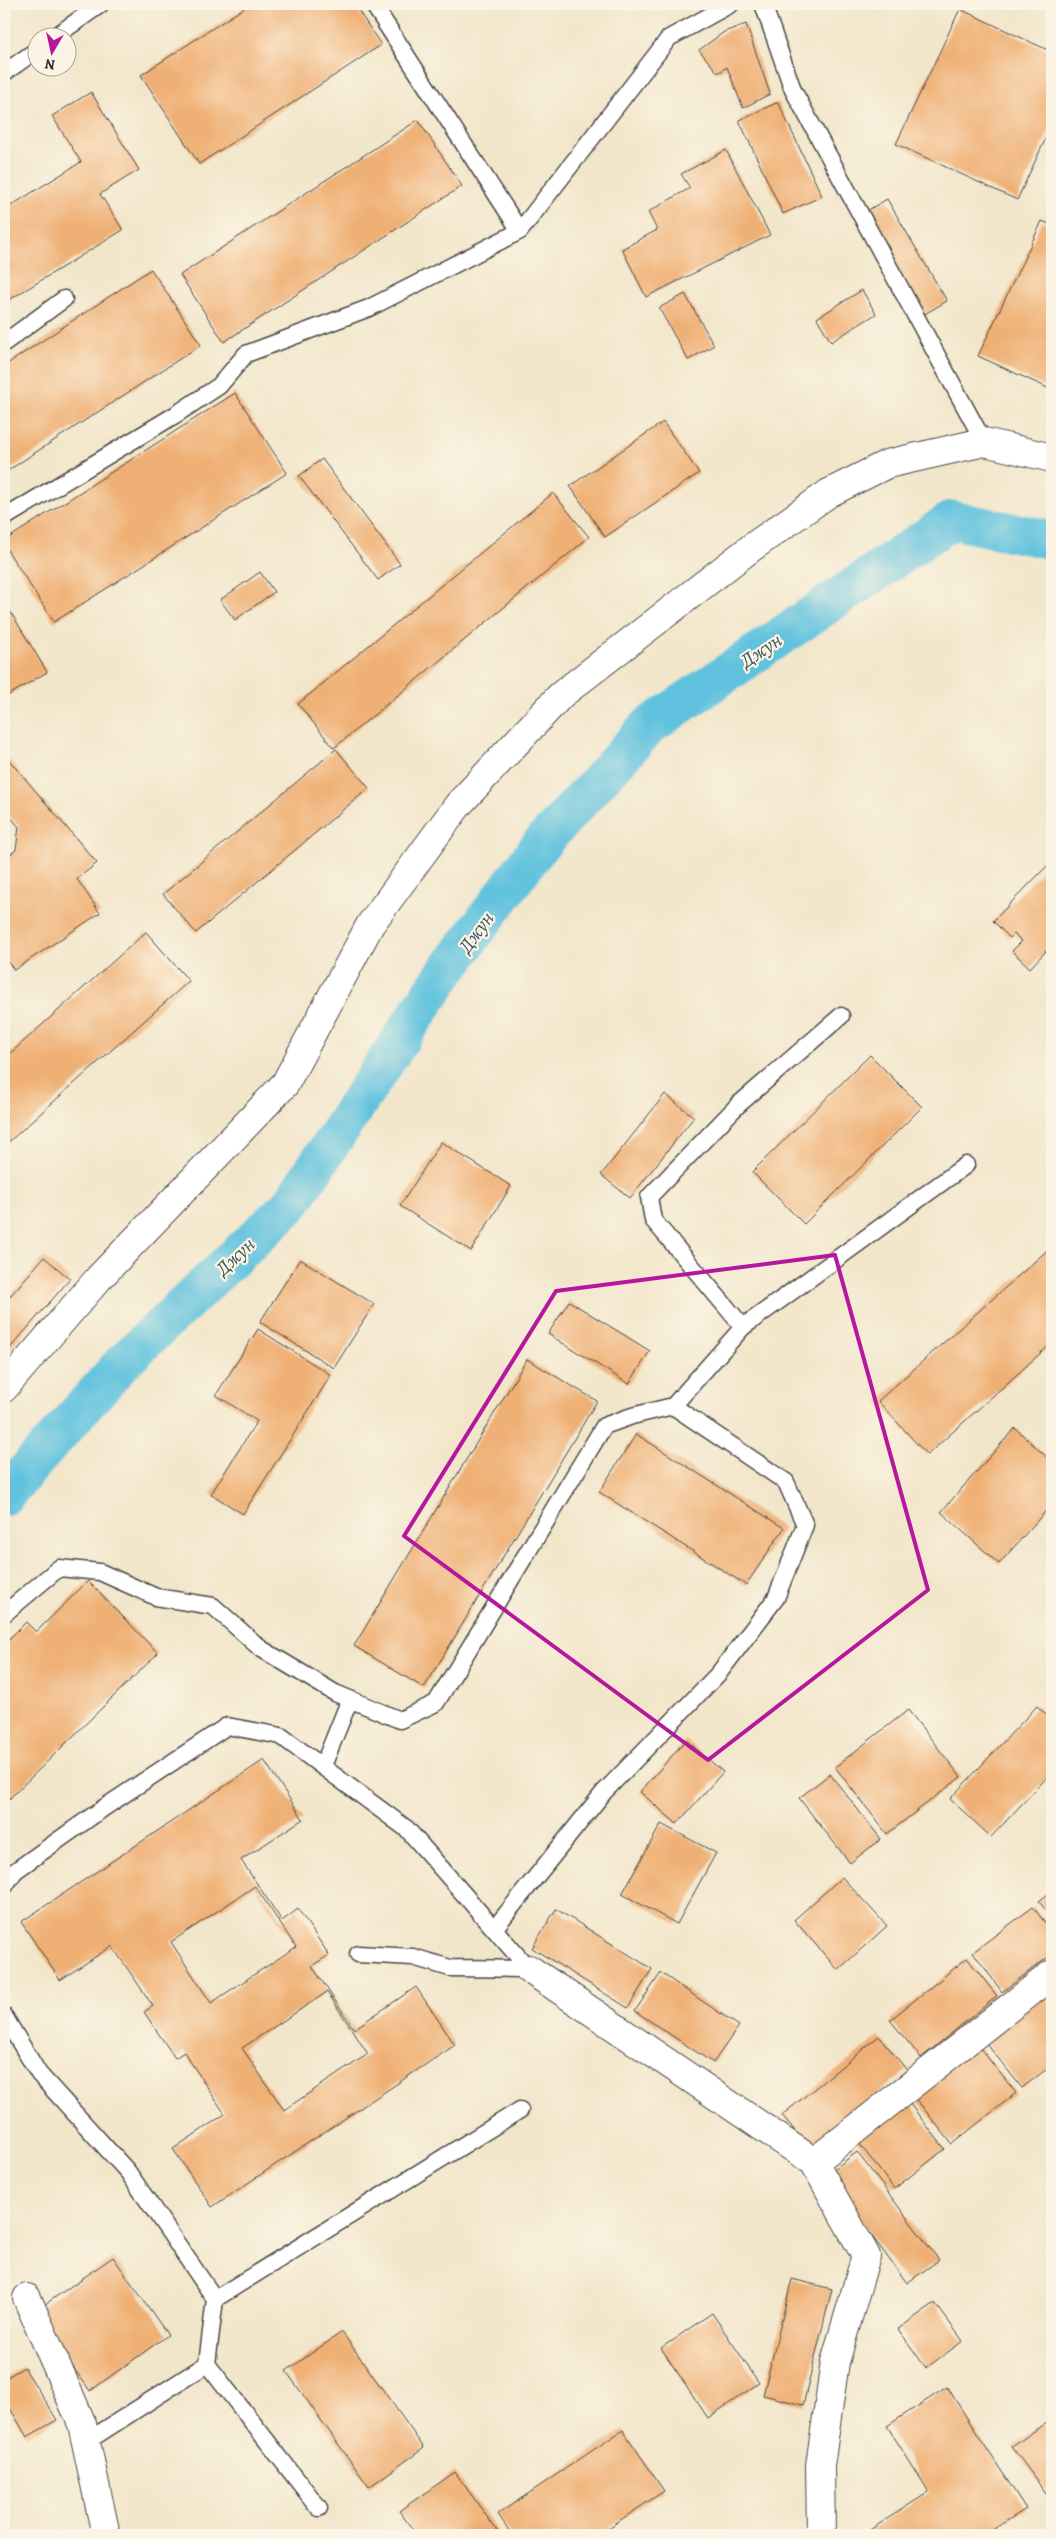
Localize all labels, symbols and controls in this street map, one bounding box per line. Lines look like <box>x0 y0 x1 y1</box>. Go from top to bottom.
north arrow <box>28 28 78 78</box>
text: N <box>44 54 57 75</box>
water label: Джун <box>733 627 787 675</box>
water label: Джун <box>451 906 500 960</box>
water label: Джун <box>208 1231 261 1283</box>

